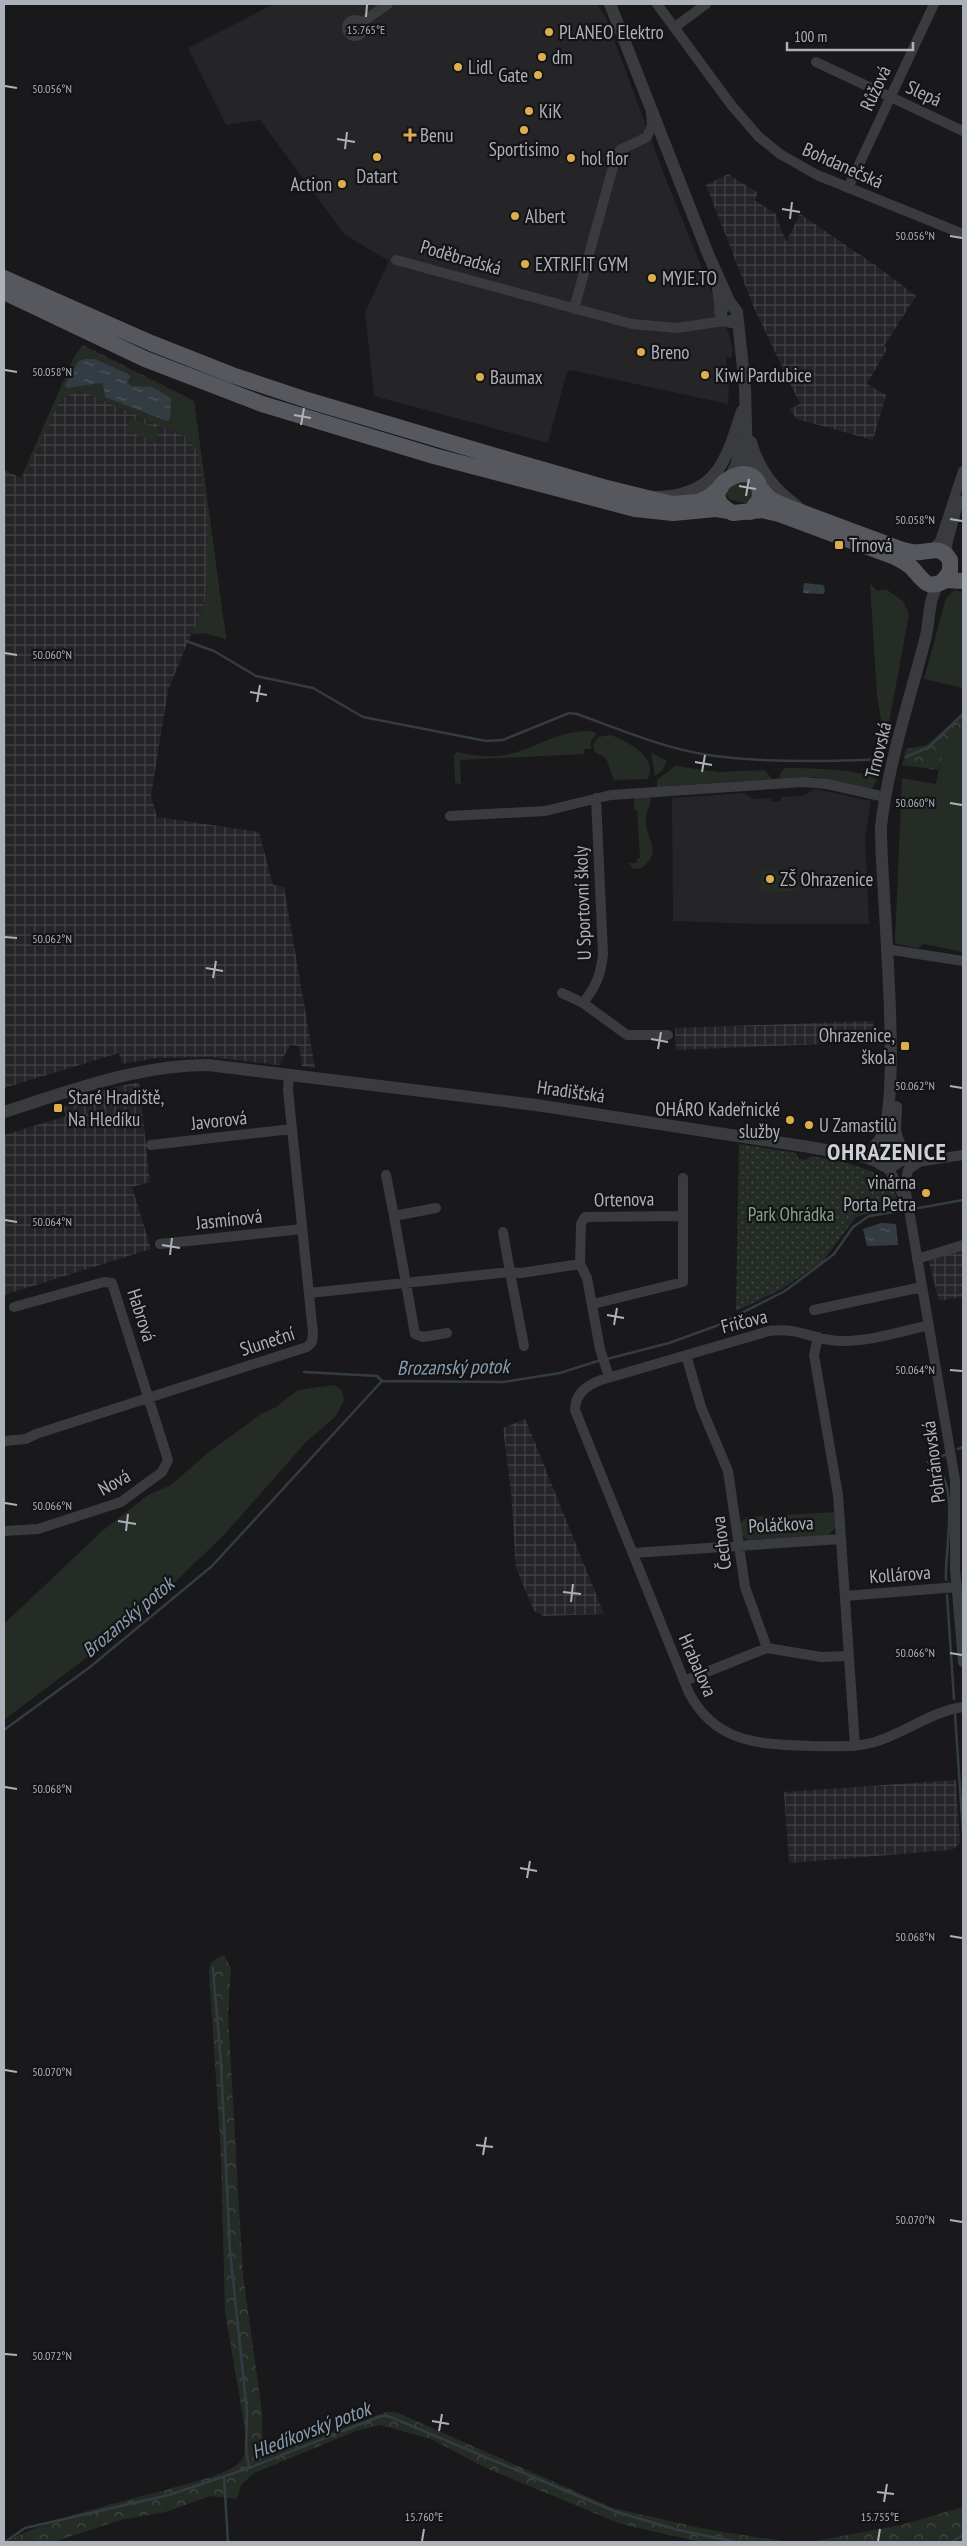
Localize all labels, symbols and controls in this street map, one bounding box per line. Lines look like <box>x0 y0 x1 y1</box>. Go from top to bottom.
place label: PLANEO Elektro <box>559 20 664 44</box>
scale bar <box>787 20 913 52</box>
text: 15.765°E <box>347 22 385 37</box>
marker: PLANEO Elektro <box>543 26 555 38</box>
text: 100 m <box>794 27 827 46</box>
place label: dm <box>552 45 573 69</box>
marker: dm <box>536 51 548 63</box>
place label: Lidl <box>468 55 493 79</box>
marker: Lidl <box>452 61 464 73</box>
street label: Růžová <box>854 62 896 114</box>
place label: Gate <box>498 63 528 87</box>
marker: Gate <box>532 69 544 81</box>
street label: Slepá <box>902 74 946 112</box>
text: 50.056°N <box>32 81 72 96</box>
place label: KiK <box>539 99 562 123</box>
marker: KiK <box>523 105 535 117</box>
place label: Benu <box>420 123 453 147</box>
marker: Sportisimo <box>518 124 530 136</box>
marker: Benu <box>404 129 416 141</box>
place label: Sportisimo <box>489 137 559 161</box>
street label: Bohdanečská <box>799 137 887 193</box>
place label: hol flor <box>581 146 629 170</box>
marker: Datart <box>371 151 383 163</box>
marker: hol flor <box>565 152 577 164</box>
place label: Datart <box>356 164 398 188</box>
place label: Action <box>291 172 332 196</box>
marker: Action <box>336 178 348 190</box>
place label: Albert <box>525 204 566 228</box>
marker: Albert <box>509 210 521 222</box>
text: 50.056°N <box>895 228 935 243</box>
street label: Poděbradská <box>418 234 504 280</box>
place label: EXTRIFIT GYM <box>535 252 628 276</box>
marker: EXTRIFIT GYM <box>519 258 531 270</box>
place label: MYJE.TO <box>662 266 717 290</box>
marker: MYJE.TO <box>646 272 658 284</box>
place label: Breno <box>651 340 690 364</box>
marker: Breno <box>635 346 647 358</box>
place label: Kiwi Pardubice <box>715 363 812 387</box>
text: 50.058°N <box>32 364 72 379</box>
place label: Baumax <box>490 365 543 389</box>
marker: Kiwi Pardubice <box>699 369 711 381</box>
marker: Baumax <box>474 371 486 383</box>
text: 50.058°N <box>895 512 935 527</box>
place label: Trnová <box>849 533 892 557</box>
marker: Trnová <box>833 539 845 551</box>
text: 50.060°N <box>32 647 72 662</box>
street label: Trnovská <box>859 719 897 781</box>
text: 50.060°N <box>895 795 935 810</box>
street label: U Sportovní školy <box>568 845 596 961</box>
place label: ZŠ Ohrazenice <box>780 867 873 891</box>
marker: ZŠ Ohrazenice <box>764 873 776 885</box>
text: 50.062°N <box>32 931 72 946</box>
place label: Ohrazenice, škola <box>819 1023 895 1069</box>
marker: Ohrazenice, škola <box>899 1040 911 1052</box>
street label: Hradišťská <box>535 1074 607 1108</box>
text: 50.062°N <box>895 1078 935 1093</box>
place label: Staré Hradiště, Na Hledíku <box>68 1085 164 1131</box>
place label: OHÁRO Kadeřnické služby <box>655 1097 781 1143</box>
marker: Staré Hradiště, Na Hledíku <box>52 1102 64 1114</box>
street label: Javorová <box>189 1105 248 1135</box>
place label: U Zamastilů <box>819 1113 897 1137</box>
marker: OHÁRO Kadeřnické služby <box>784 1114 796 1126</box>
marker: U Zamastilů <box>803 1119 815 1131</box>
district label: OHRAZENICE <box>827 1136 947 1167</box>
place label: vinárna Porta Petra <box>843 1170 916 1216</box>
street label: Ortenova <box>594 1186 654 1212</box>
marker: vinárna Porta Petra <box>920 1187 932 1199</box>
park label: Park Ohrádka <box>748 1202 834 1226</box>
street label: Jasmínová <box>194 1204 263 1235</box>
text: 50.064°N <box>32 1214 72 1229</box>
street label: Habrová <box>122 1286 162 1344</box>
street label: Fričova <box>718 1304 770 1338</box>
street label: Sluneční <box>237 1321 297 1361</box>
water label: Brozanský potok <box>397 1353 511 1381</box>
text: 50.064°N <box>895 1362 935 1377</box>
street label: Pohránovská <box>916 1420 950 1504</box>
street label: Nová <box>94 1463 134 1501</box>
text: 50.066°N <box>32 1498 72 1513</box>
street label: Poláčkova <box>748 1510 814 1538</box>
street label: Čechova <box>706 1515 736 1571</box>
street label: Kollárova <box>868 1560 932 1588</box>
water label: Brozanský potok <box>77 1570 181 1663</box>
street label: Hrabalova <box>674 1630 722 1700</box>
text: 50.066°N <box>895 1645 935 1660</box>
text: 50.068°N <box>32 1781 72 1796</box>
text: 50.068°N <box>895 1929 935 1944</box>
text: 50.070°N <box>32 2064 72 2079</box>
text: 50.070°N <box>895 2212 935 2227</box>
text: 50.072°N <box>32 2348 72 2363</box>
water label: Hledíkovský potok <box>248 2395 376 2465</box>
text: 15.760°E <box>405 2509 443 2524</box>
text: 15.755°E <box>861 2509 899 2524</box>

